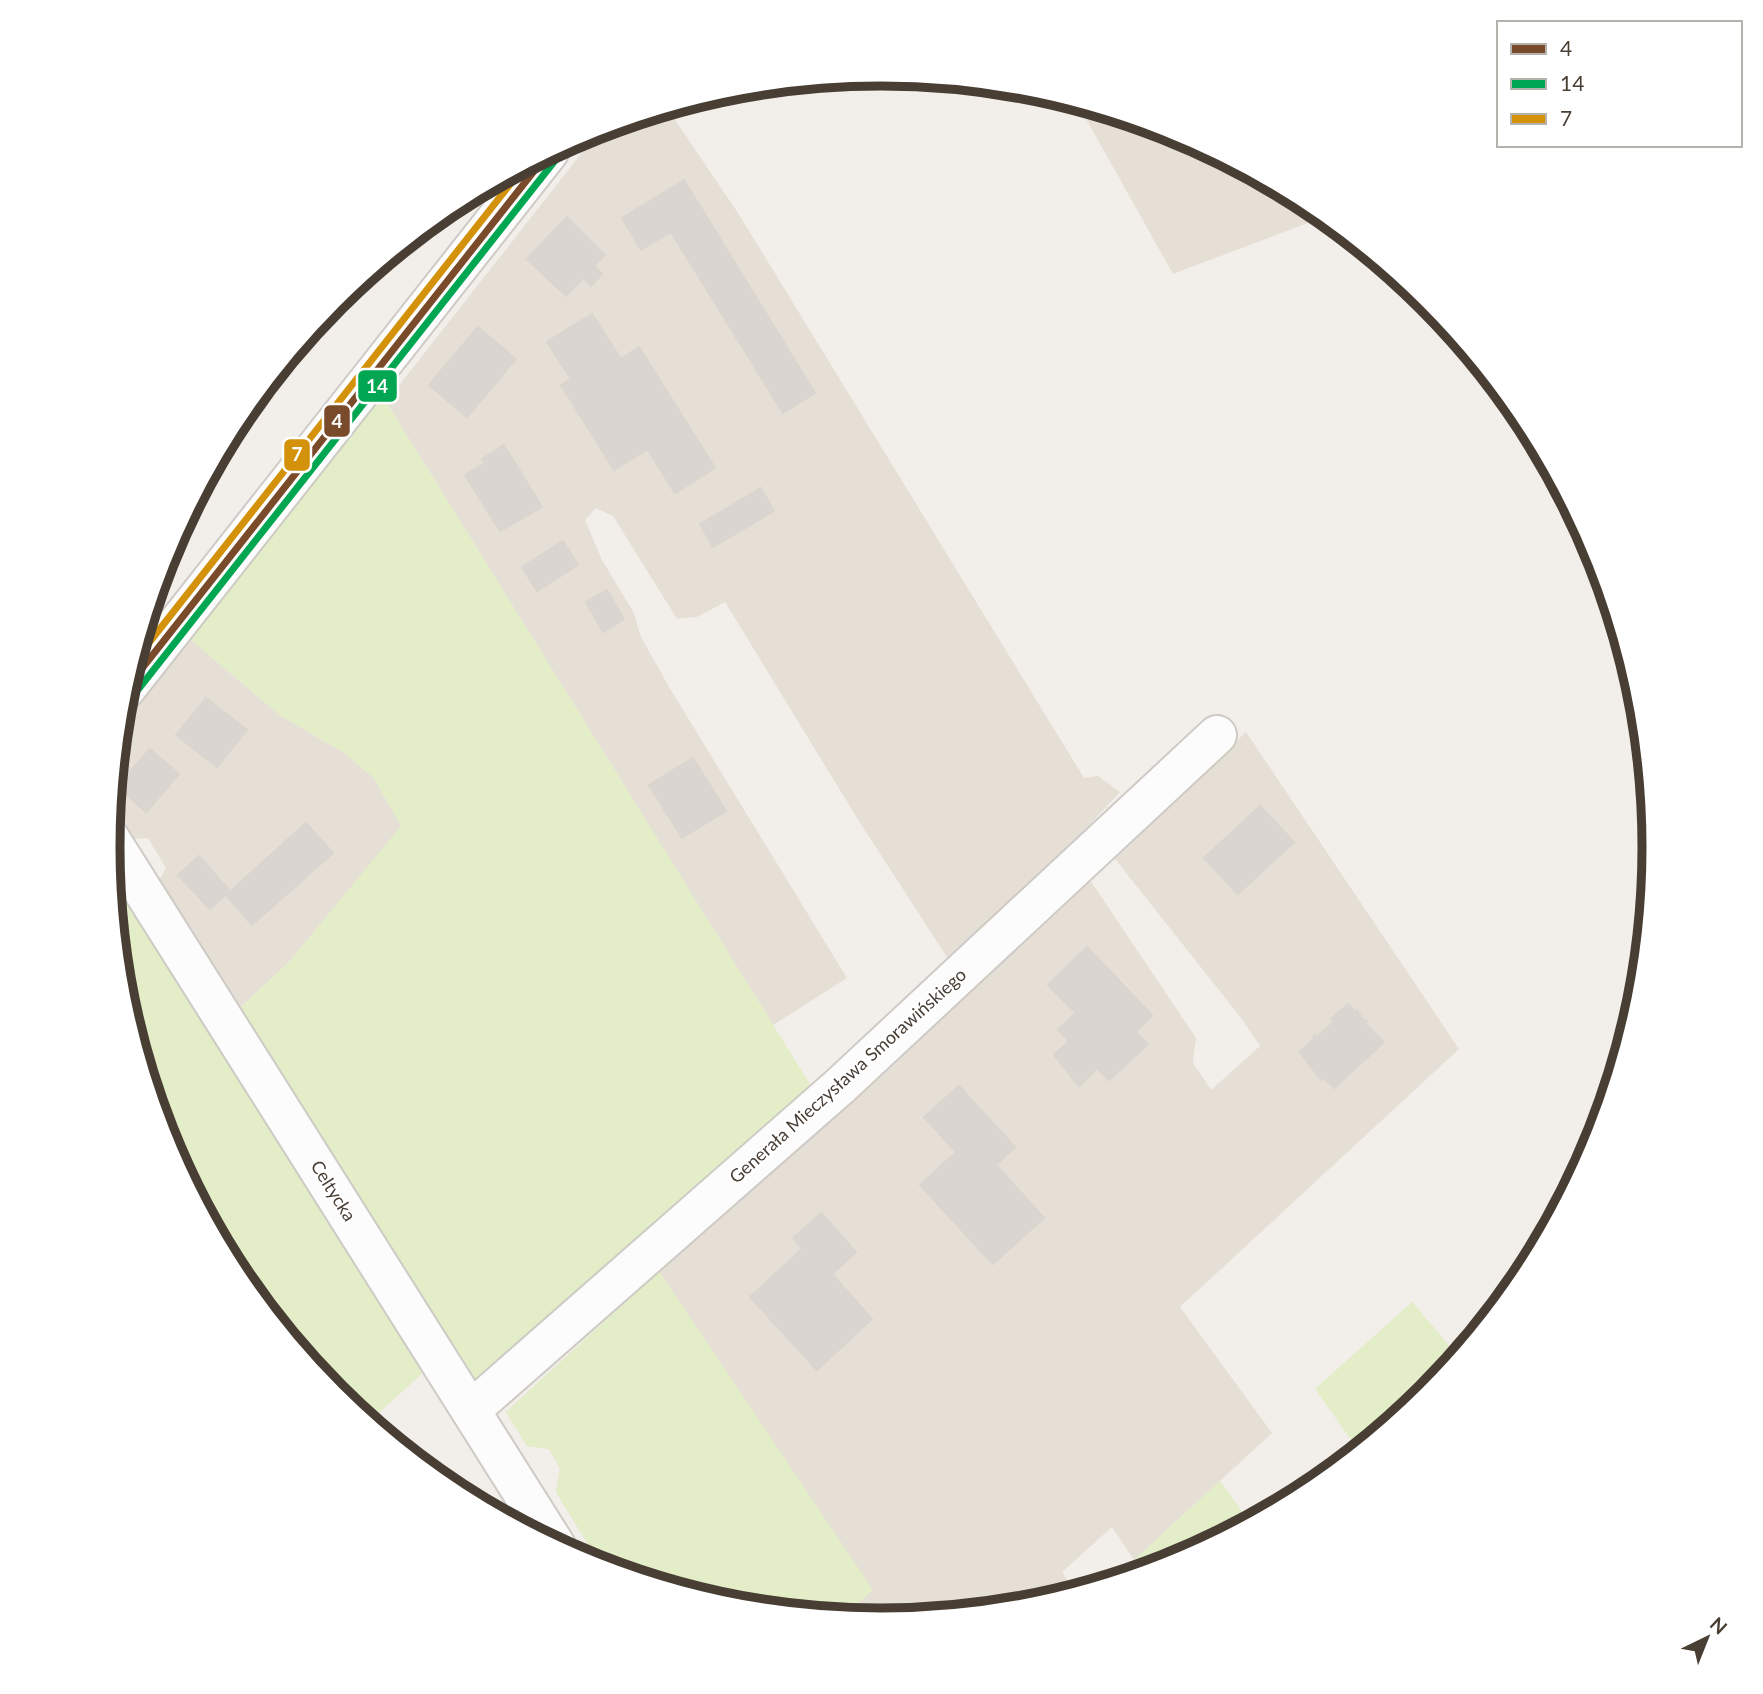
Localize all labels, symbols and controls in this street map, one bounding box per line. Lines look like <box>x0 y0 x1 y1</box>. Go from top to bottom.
legend <box>1497 21 1742 147</box>
text: 4 <box>1560 35 1572 60</box>
text: 14 <box>1560 70 1584 95</box>
text: 7 <box>1560 105 1572 130</box>
line badge: 14 <box>357 369 398 403</box>
text: 14 <box>366 374 388 397</box>
line badge: 4 <box>323 404 351 438</box>
text: 4 <box>331 409 343 432</box>
line badge: 7 <box>283 438 311 472</box>
text: 7 <box>291 442 303 465</box>
street label: Generała Mieczysława Smorawińskiego <box>724 963 970 1188</box>
street label: Celtycka <box>307 1156 361 1225</box>
north arrow <box>1672 1603 1742 1673</box>
text: N <box>1706 1612 1732 1639</box>

